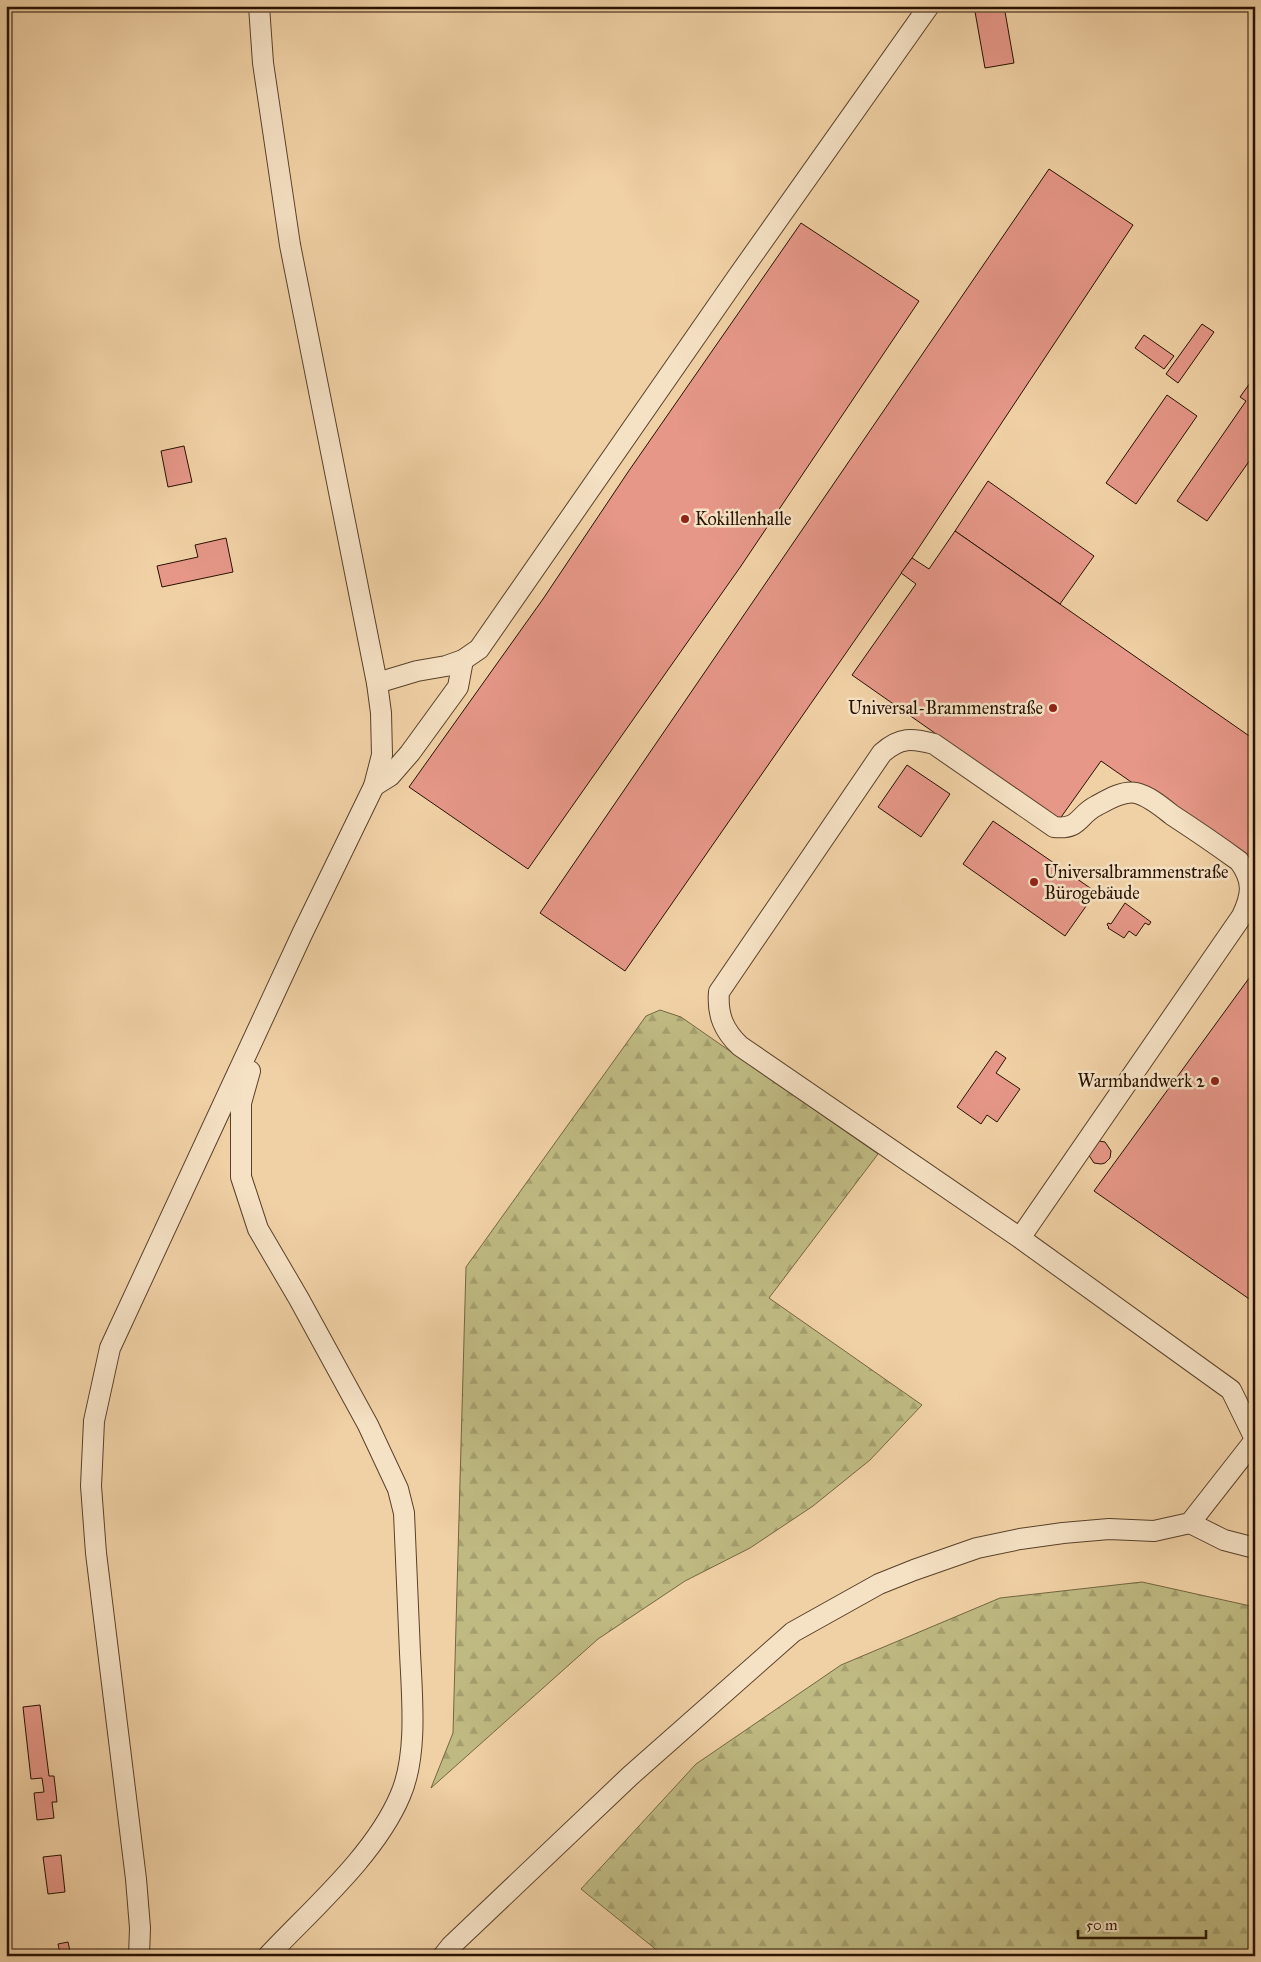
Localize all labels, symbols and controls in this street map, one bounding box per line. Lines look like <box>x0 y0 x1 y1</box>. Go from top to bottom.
place label: Kokillenhalle <box>695 508 792 530</box>
marker: Kokillenhalle <box>679 513 691 525</box>
place label: Universal-Brammenstraße <box>848 697 1043 719</box>
marker: Universal-Brammenstraße <box>1047 702 1059 714</box>
place label: Universalbrammenstraße Bürogebäude <box>1044 861 1229 905</box>
marker: Universalbrammenstraße Bürogebäude <box>1028 876 1040 888</box>
place label: Warmbandwerk 2 <box>1077 1070 1205 1092</box>
marker: Warmbandwerk 2 <box>1209 1075 1221 1087</box>
scale bar <box>1078 1907 1206 1939</box>
text: 50 m <box>1086 1916 1118 1934</box>

